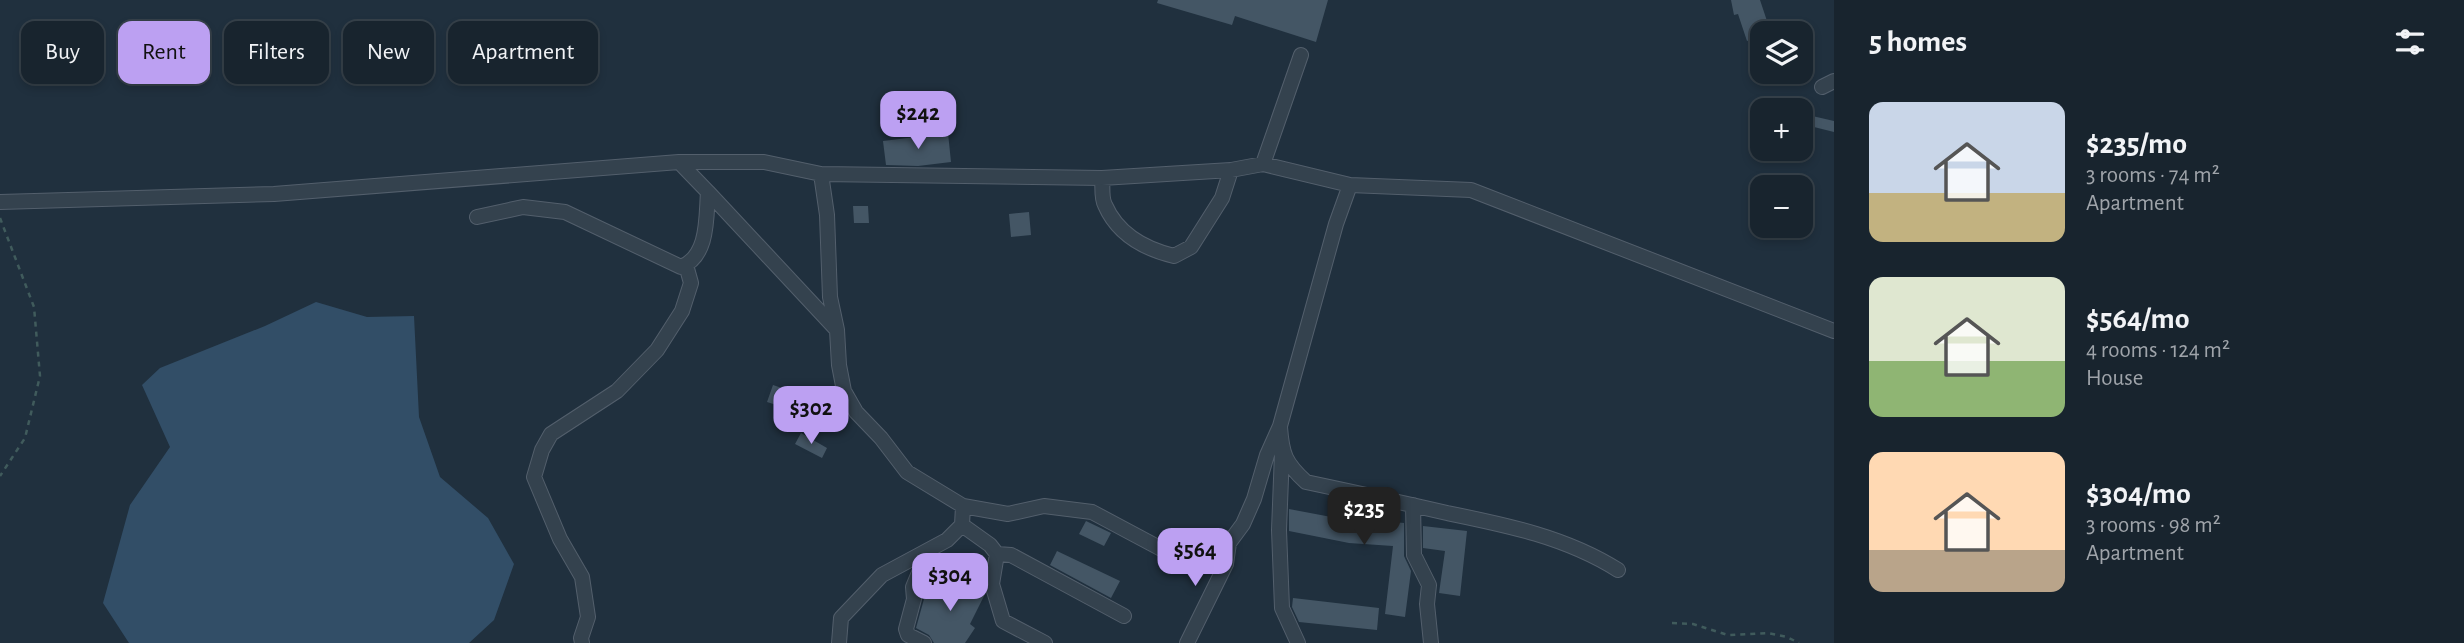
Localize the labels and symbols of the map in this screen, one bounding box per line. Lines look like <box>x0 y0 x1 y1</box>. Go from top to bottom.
pin: $242 <box>877 92 959 151</box>
pin: $302 <box>770 386 852 446</box>
pin: $235 <box>1323 488 1405 547</box>
pin: $564 <box>1154 528 1236 588</box>
pin: $304 <box>909 554 991 613</box>

